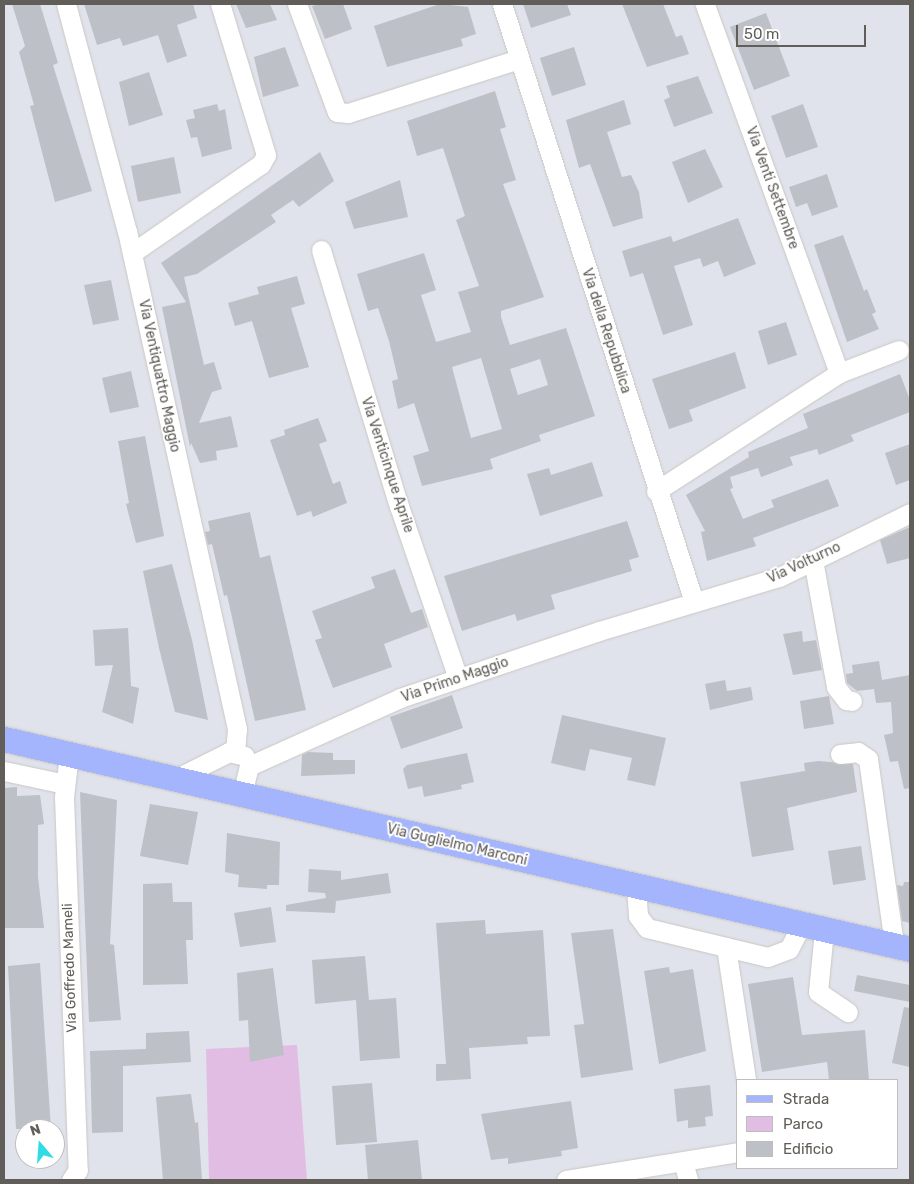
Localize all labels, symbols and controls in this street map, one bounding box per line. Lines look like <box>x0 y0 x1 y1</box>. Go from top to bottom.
scale bar <box>739 15 869 47</box>
text: 50 m <box>744 25 779 43</box>
street label: Via Venti Settembre <box>742 124 802 252</box>
street label: Via della Repubblica <box>578 266 634 396</box>
street label: Via Ventiquattro Maggio <box>135 298 183 454</box>
street label: Via Venticinque Aprile <box>357 395 417 535</box>
street label: Via Volturno <box>765 539 843 587</box>
street label: Via Primo Maggio <box>399 654 511 706</box>
street label: Via Guglielmo Marconi <box>385 821 529 869</box>
street label: Via Goffredo Mameli <box>59 903 81 1033</box>
legend <box>736 1079 899 1169</box>
text: Strada <box>783 1090 829 1108</box>
text: Parco <box>783 1115 823 1133</box>
north arrow <box>15 1119 65 1169</box>
text: N <box>28 1121 43 1140</box>
text: Edificio <box>783 1140 833 1158</box>

